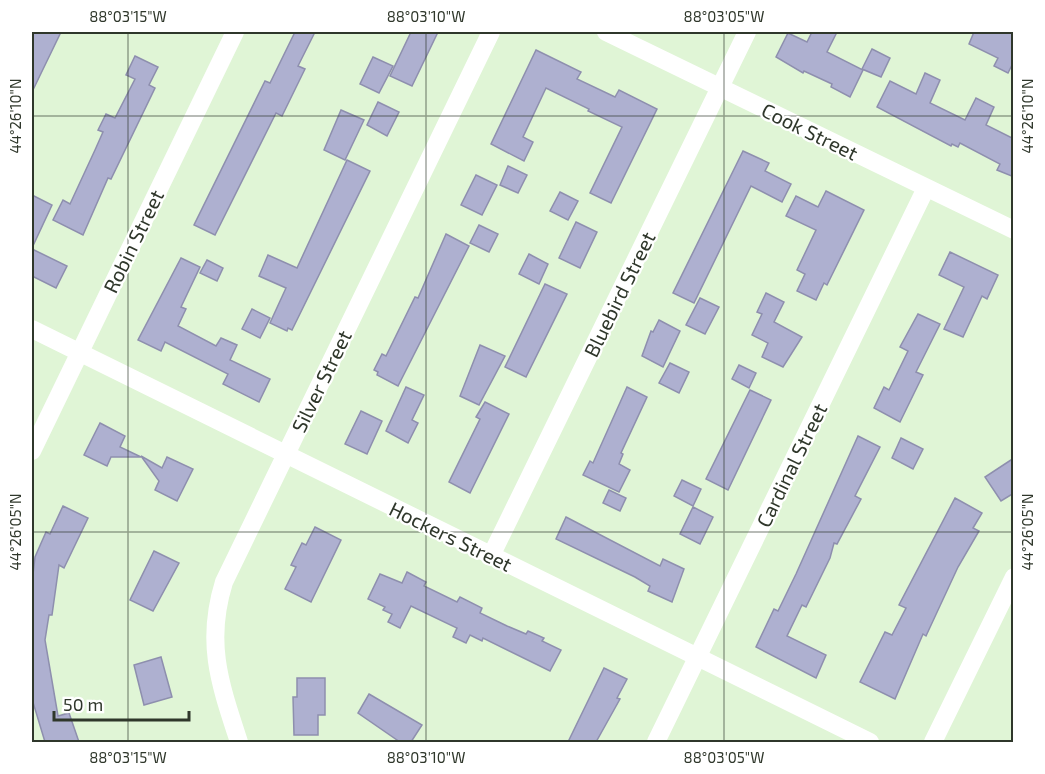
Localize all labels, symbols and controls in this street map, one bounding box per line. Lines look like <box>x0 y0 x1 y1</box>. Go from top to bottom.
text: 88°03'15"W <box>89 7 167 25</box>
text: 88°03'10"W <box>387 7 465 25</box>
text: 88°03'05"W <box>684 7 764 25</box>
text: 44°26'10"N <box>6 79 24 153</box>
text: 44°26'10"N <box>1018 79 1036 153</box>
street label: Cook Street <box>758 97 862 165</box>
street label: Robin Street <box>98 185 168 296</box>
street label: Bluebird Street <box>578 227 660 360</box>
street label: Silver Street <box>286 326 356 436</box>
street label: Cardinal Street <box>751 399 831 531</box>
text: 44°26'05"N <box>6 494 24 571</box>
text: 44°26'05"N <box>1018 494 1036 571</box>
street label: Hockers Street <box>386 496 517 576</box>
scale bar <box>54 684 189 722</box>
text: 50 m <box>63 693 103 715</box>
text: 88°03'15"W <box>89 748 167 766</box>
text: 88°03'10"W <box>387 748 465 766</box>
text: 88°03'05"W <box>684 748 764 766</box>

